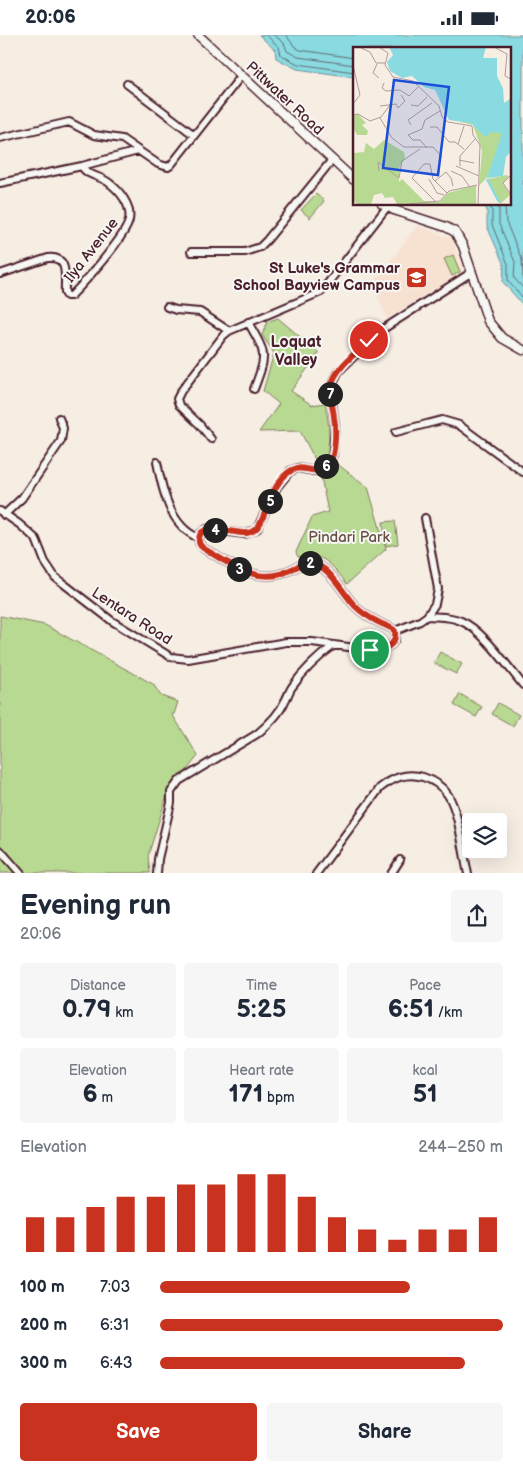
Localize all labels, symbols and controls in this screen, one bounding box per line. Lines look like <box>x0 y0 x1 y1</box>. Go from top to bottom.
text: 20:06 <box>25 6 76 29</box>
inset map <box>353 47 510 205</box>
street label: Pittwater Road <box>242 58 327 139</box>
street label: Ilya Avenue <box>60 214 123 287</box>
place label: St Luke's Grammar School Bayview Campus <box>233 259 401 295</box>
school or university icon: St Luke's Grammar School Bayview Campus <box>404 265 428 289</box>
pin <box>348 319 390 361</box>
icon: check <box>355 326 383 354</box>
district label: Loquat Valley <box>271 333 322 370</box>
pin: 7 <box>318 381 342 407</box>
text: 7 <box>327 386 334 403</box>
pin: 6 <box>314 453 338 479</box>
text: 6 <box>322 458 331 475</box>
pin: 5 <box>258 489 282 513</box>
text: 5 <box>266 493 275 510</box>
pin: 4 <box>202 517 228 543</box>
text: 4 <box>211 522 220 539</box>
park label: Pindari Park <box>308 528 390 547</box>
pin: 2 <box>298 551 322 575</box>
text: 2 <box>306 555 315 572</box>
pin: 3 <box>226 557 252 581</box>
text: 3 <box>235 561 244 578</box>
street label: Lentara Road <box>88 583 176 649</box>
pin <box>349 629 391 671</box>
icon: arrive <box>356 636 384 664</box>
map controls <box>462 813 507 858</box>
button: layers <box>462 813 507 858</box>
text: Evening run <box>20 889 171 922</box>
button: share <box>451 890 503 942</box>
text: 20:06 <box>20 925 61 944</box>
text: Distance <box>70 977 126 994</box>
text: Time <box>246 977 277 994</box>
text: Pace <box>409 977 441 994</box>
text: 0.79 <box>62 994 111 1025</box>
text: 5:25 <box>237 994 286 1025</box>
text: 6:51 <box>388 994 434 1025</box>
text: km <box>111 1004 134 1021</box>
text: /km <box>434 1004 462 1021</box>
text: Elevation <box>69 1062 127 1079</box>
text: Heart rate <box>229 1062 294 1079</box>
text: kcal <box>413 1062 438 1079</box>
text: 6 <box>83 1079 98 1110</box>
text: 171 <box>228 1079 263 1110</box>
text: 51 <box>413 1079 438 1110</box>
text: m <box>98 1089 113 1106</box>
text: bpm <box>263 1089 295 1106</box>
text: Elevation <box>20 1138 87 1157</box>
text: 244–250 m <box>418 1138 503 1157</box>
text: 100 m <box>20 1278 65 1297</box>
text: 7:03 <box>100 1278 130 1297</box>
text: 200 m <box>20 1316 67 1335</box>
text: 6:31 <box>100 1316 129 1335</box>
text: 300 m <box>20 1354 67 1373</box>
text: 6:43 <box>100 1354 133 1373</box>
button: Save <box>20 1403 257 1461</box>
button: Share <box>267 1403 503 1461</box>

